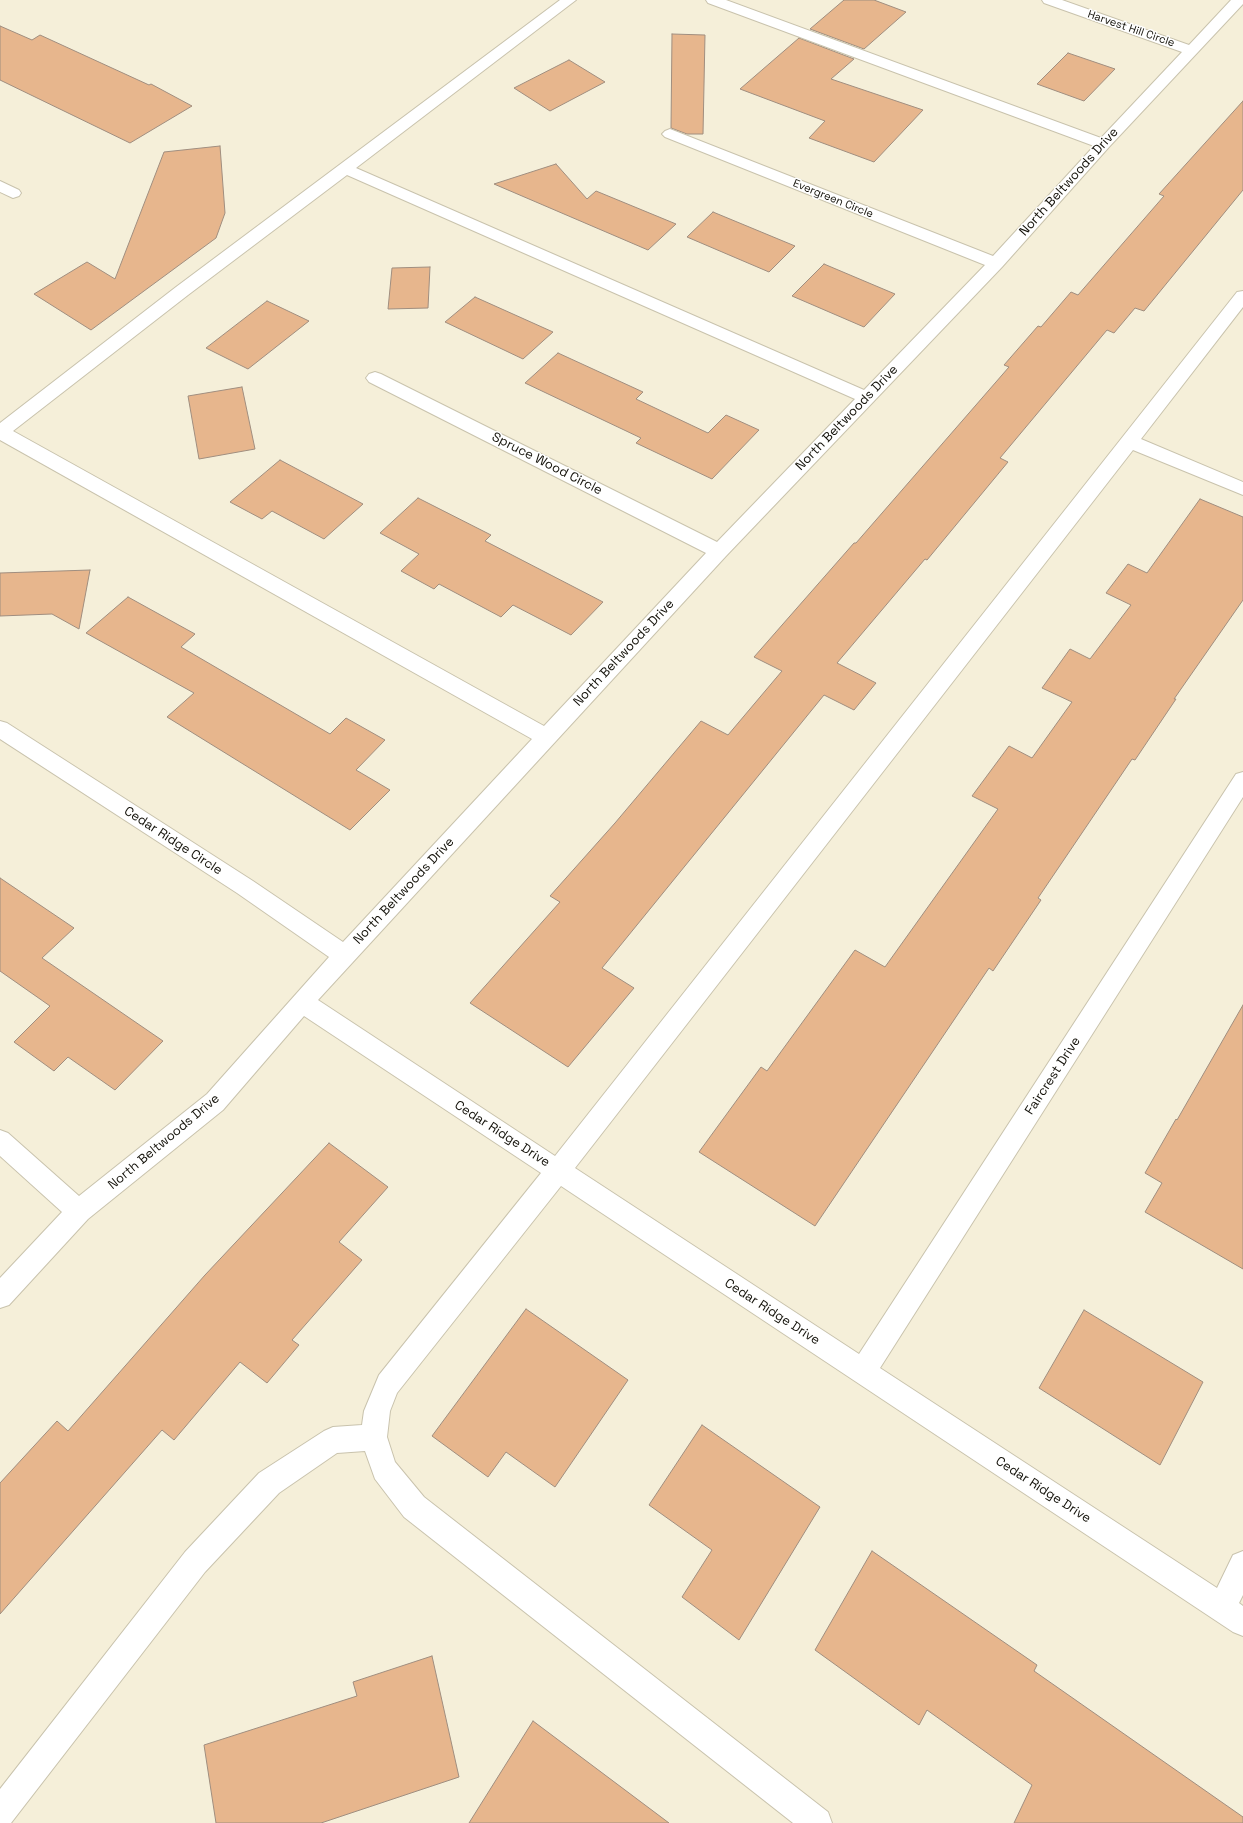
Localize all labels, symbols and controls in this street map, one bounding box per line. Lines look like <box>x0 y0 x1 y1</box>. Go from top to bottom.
street label: Harvest Hill Circle <box>1086 8 1176 50</box>
street label: North Beltwoods Drive <box>1016 125 1122 239</box>
street label: Evergreen Circle <box>791 177 875 221</box>
street label: North Beltwoods Drive <box>793 362 901 474</box>
street label: Spruce Wood Circle <box>489 429 605 499</box>
street label: North Beltwoods Drive <box>570 596 678 710</box>
street label: Cedar Ridge Circle <box>121 803 225 879</box>
street label: North Beltwoods Drive <box>350 834 458 948</box>
street label: Faircrest Drive <box>1022 1034 1084 1118</box>
street label: North Beltwoods Drive <box>105 1091 223 1193</box>
street label: Cedar Ridge Drive <box>451 1097 553 1171</box>
street label: Cedar Ridge Drive <box>721 1275 823 1349</box>
street label: Cedar Ridge Drive <box>992 1453 1094 1527</box>

